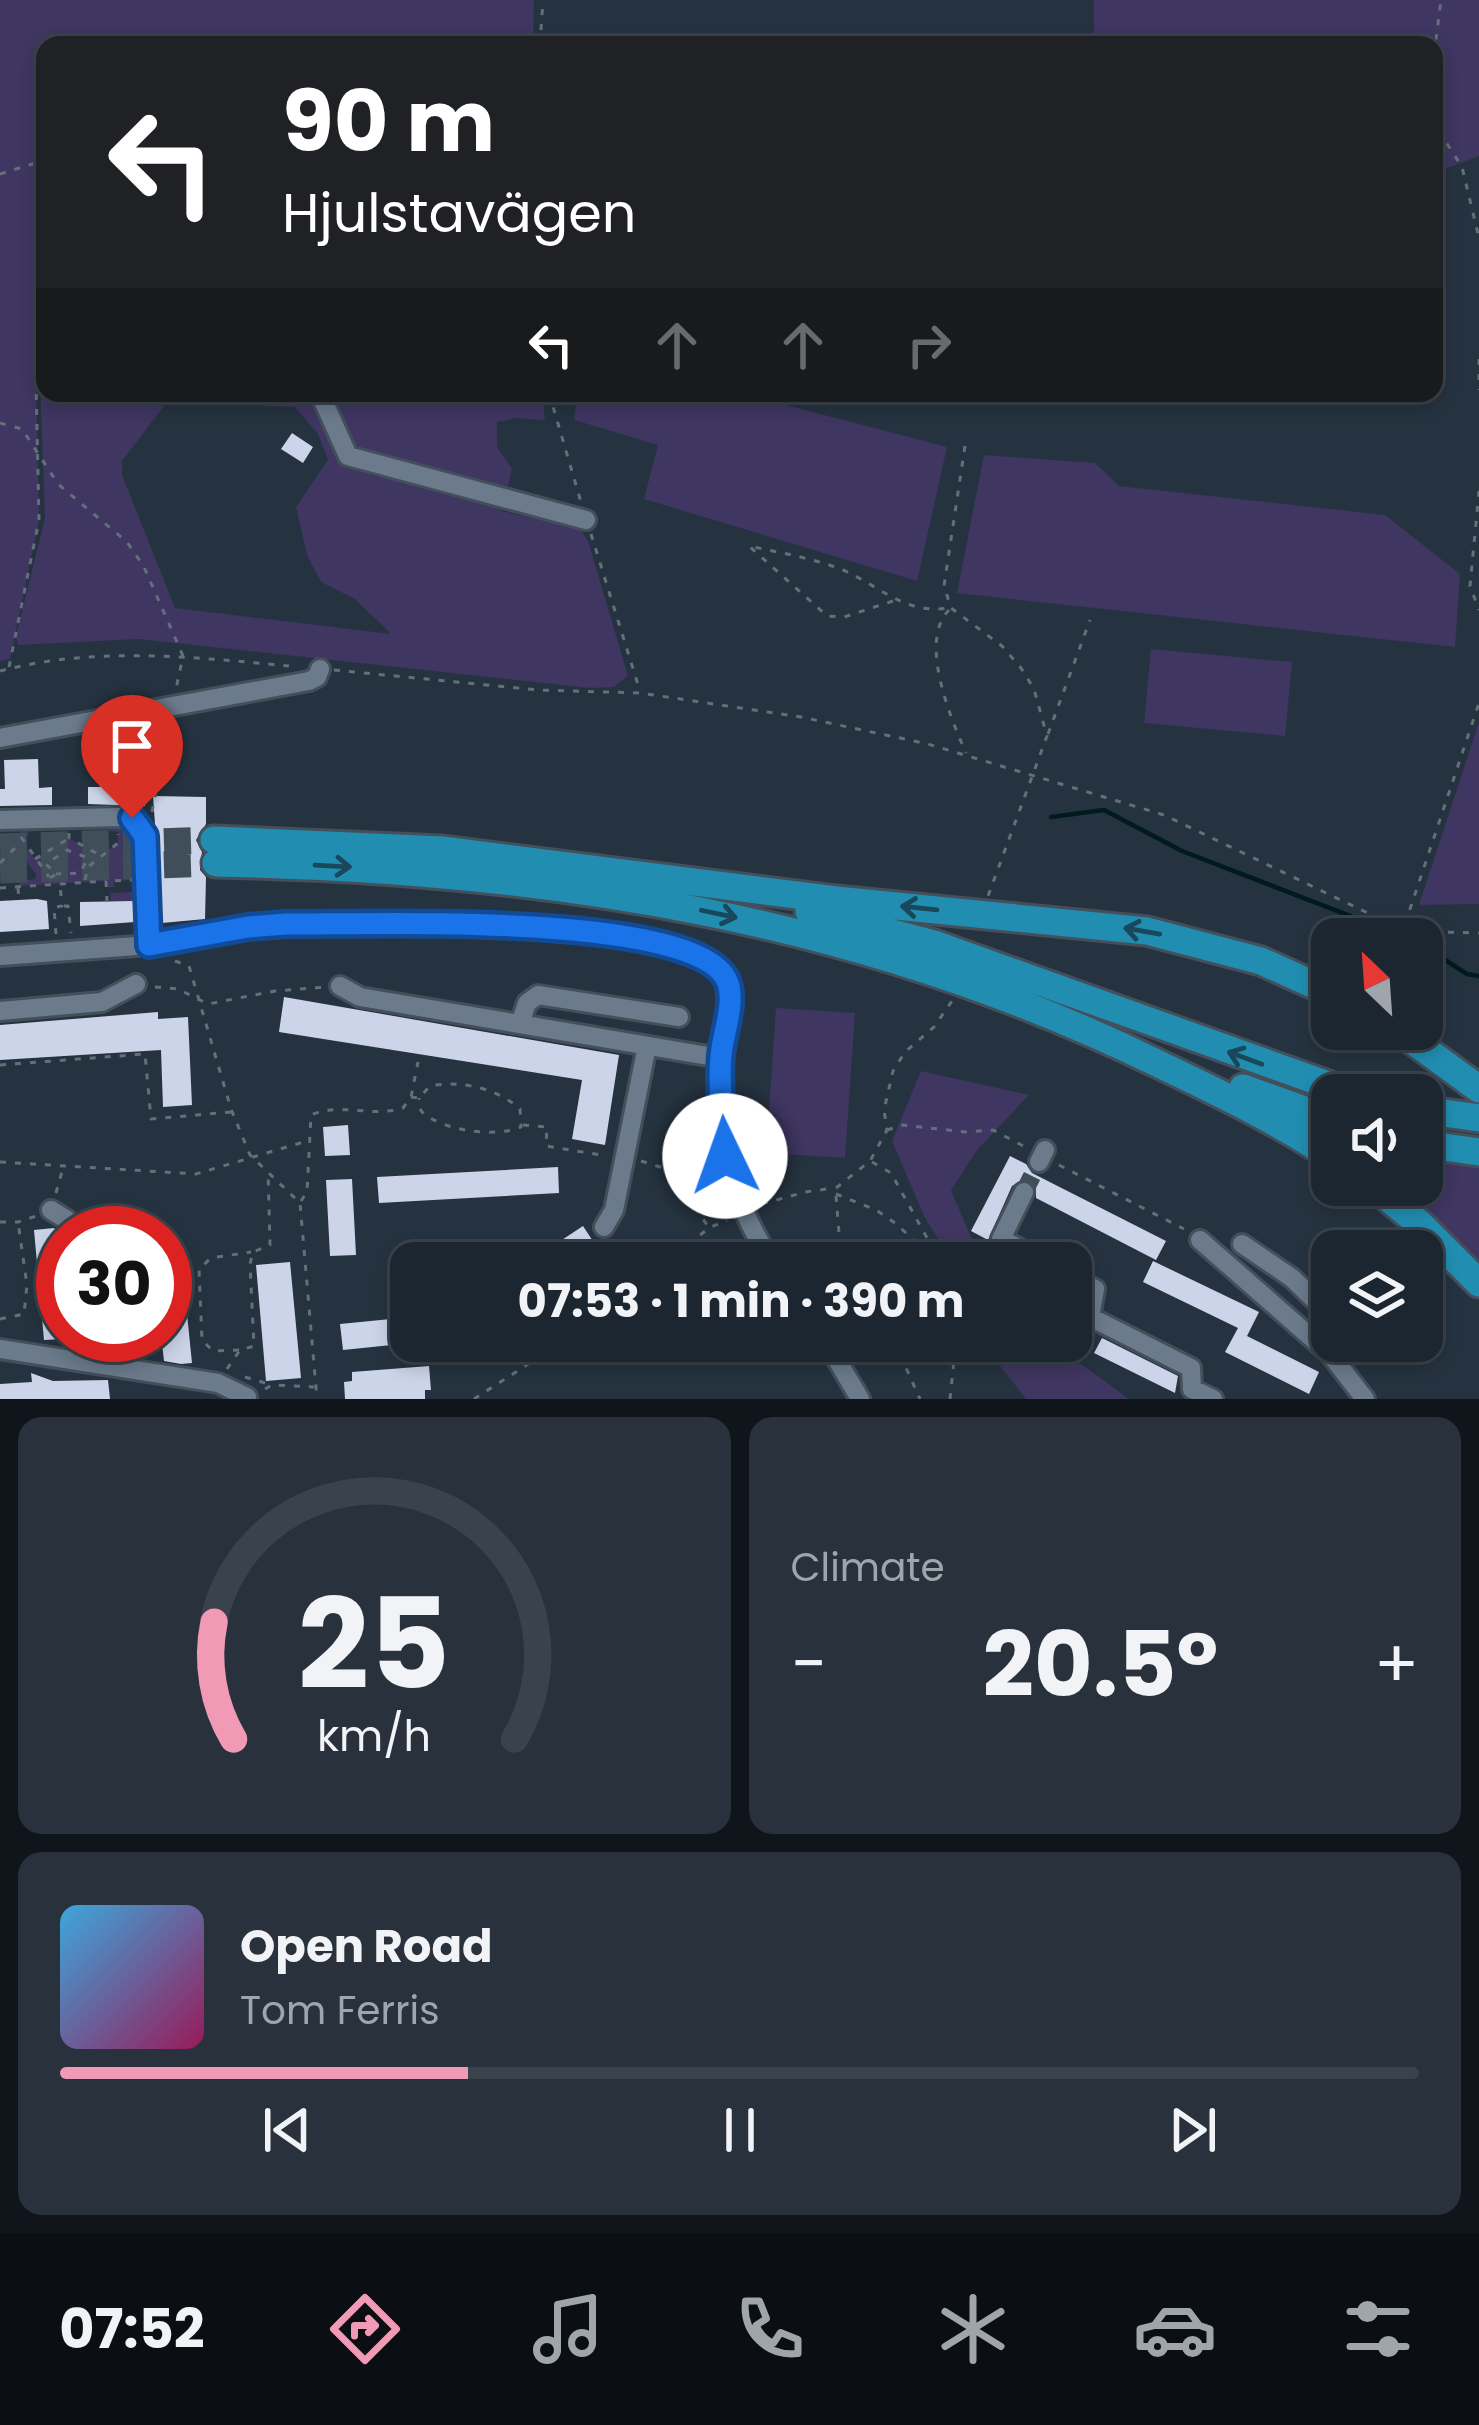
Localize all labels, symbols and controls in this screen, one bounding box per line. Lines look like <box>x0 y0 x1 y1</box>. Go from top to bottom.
text: 90 m <box>282 63 495 180</box>
icon: left <box>84 84 240 240</box>
text: Hjulstavägen <box>282 175 636 251</box>
icon: left <box>518 312 584 378</box>
icon: ahead <box>644 312 710 378</box>
icon: ahead <box>770 312 836 378</box>
icon: right <box>896 312 962 378</box>
pin <box>81 695 183 818</box>
icon: arrive <box>99 713 165 779</box>
one-way arrow <box>313 855 352 878</box>
one-way arrow <box>900 896 939 919</box>
one-way arrow <box>699 904 738 926</box>
north arrow <box>1311 918 1443 1050</box>
map controls <box>1311 918 1443 1362</box>
one-way arrow <box>1123 919 1162 942</box>
one-way arrow <box>1228 1046 1265 1067</box>
button: sound <box>1311 1074 1443 1206</box>
position arrow <box>662 1093 788 1219</box>
speed limit sign: 30 <box>36 1206 192 1362</box>
button: layers <box>1311 1230 1443 1362</box>
text: 07:53 · 1 min · 390 m <box>518 1270 964 1333</box>
text: Climate <box>791 1540 945 1595</box>
text: 25 <box>298 1557 450 1732</box>
text: 20.5° <box>983 1601 1218 1728</box>
text: − <box>791 1618 827 1710</box>
text: + <box>1374 1618 1419 1710</box>
text: km/h <box>317 1705 431 1765</box>
text: Open Road <box>240 1915 493 1978</box>
text: Tom Ferris <box>240 1983 440 2038</box>
icon: previous <box>254 2097 320 2163</box>
icon: pause <box>707 2097 773 2163</box>
icon: next <box>1160 2097 1226 2163</box>
icon: directions <box>323 2287 407 2371</box>
icon: music <box>526 2287 610 2371</box>
icon: phone <box>728 2287 812 2371</box>
icon: climate <box>931 2287 1015 2371</box>
icon: car <box>1133 2287 1217 2371</box>
icon: filters <box>1336 2287 1420 2371</box>
text: 07:52 <box>59 2291 205 2367</box>

